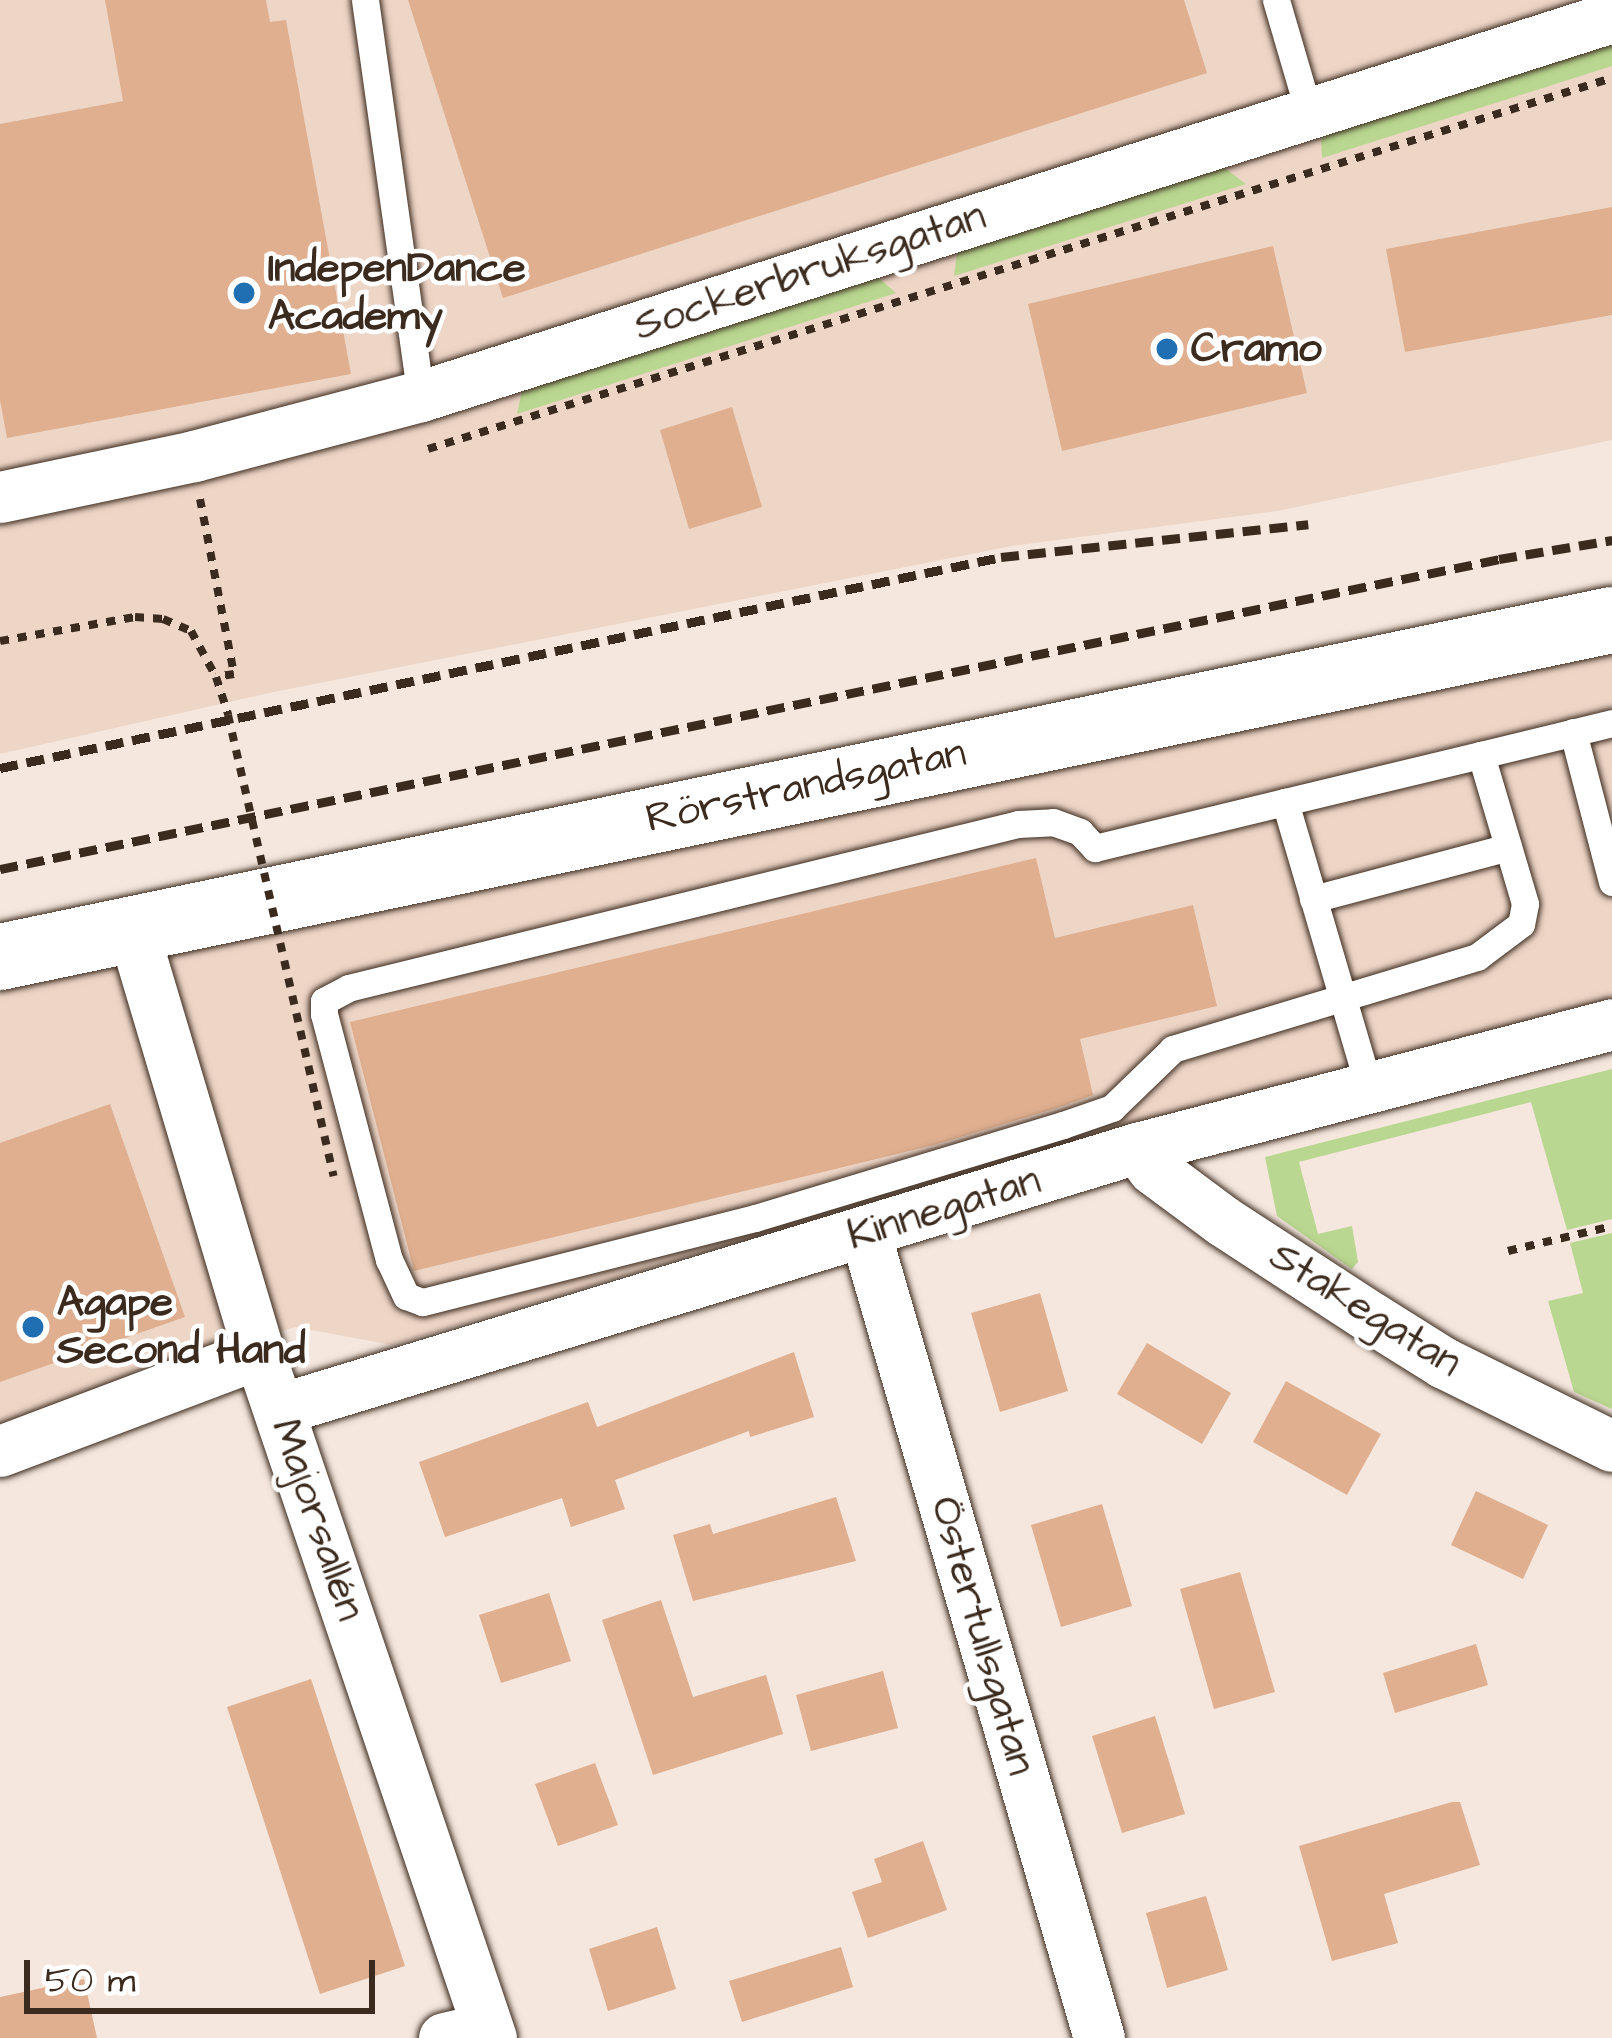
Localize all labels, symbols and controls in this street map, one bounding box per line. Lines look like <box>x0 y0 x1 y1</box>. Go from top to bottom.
street label: Sockerbruksgatan <box>628 191 992 353</box>
place label: IndepenDance Academy <box>268 244 526 342</box>
marker: IndepenDance Academy <box>231 280 257 306</box>
place label: Cramo <box>1191 324 1322 374</box>
marker: Cramo <box>1154 336 1180 362</box>
street label: Rörstrandsgatan <box>642 728 970 844</box>
street label: Kinnegatan <box>842 1156 1046 1262</box>
street label: Stakegatan <box>1260 1231 1470 1389</box>
place label: Agape Second Hand <box>57 1278 306 1376</box>
marker: Agape Second Hand <box>20 1314 46 1340</box>
street label: Majorsallén <box>259 1413 375 1627</box>
street label: Östertullsgatan <box>918 1491 1046 1781</box>
scale bar <box>30 1936 381 2010</box>
text: 50 m <box>45 1955 136 2006</box>

